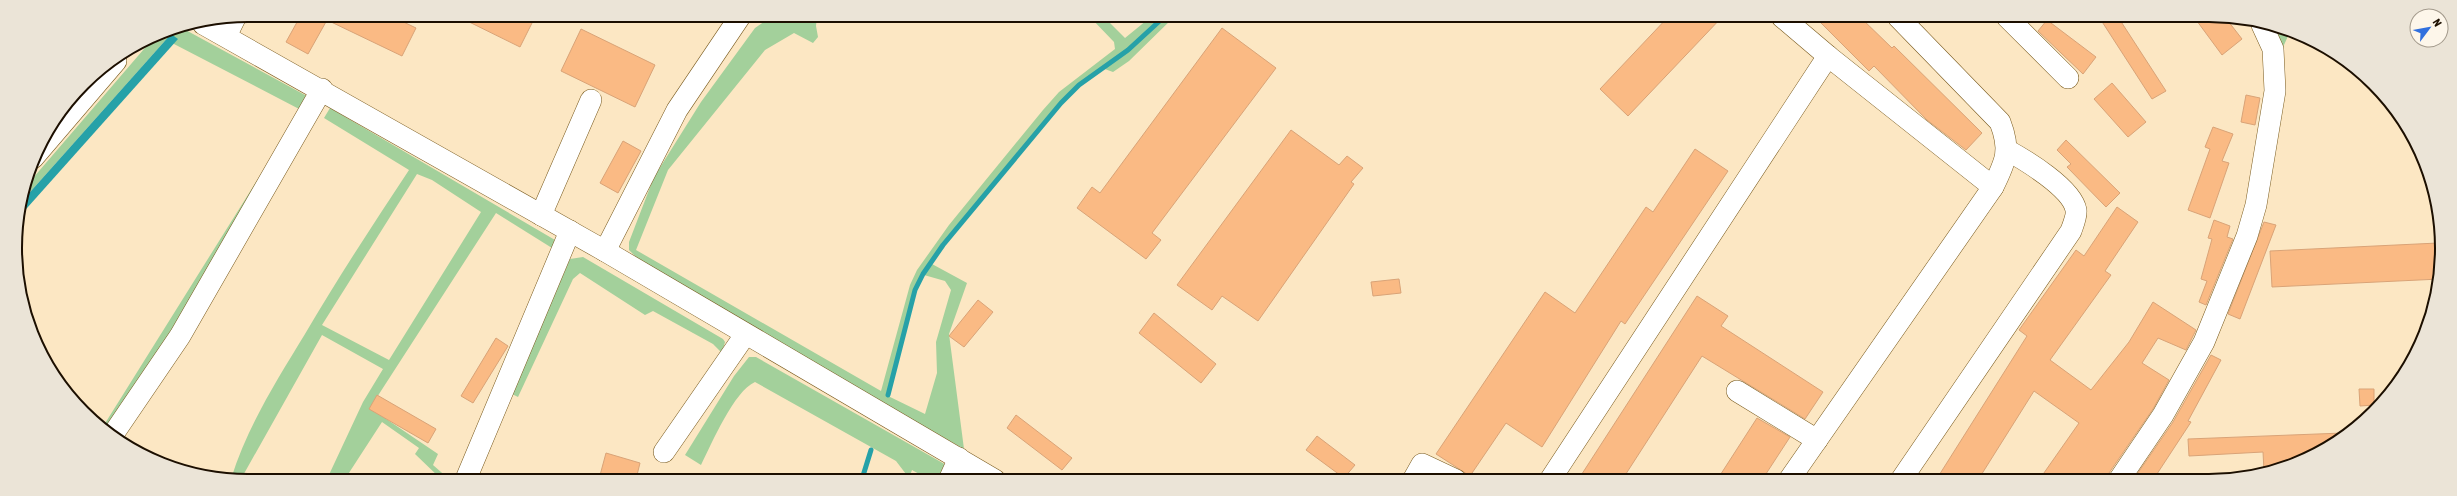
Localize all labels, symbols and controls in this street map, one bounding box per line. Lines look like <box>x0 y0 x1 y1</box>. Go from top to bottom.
north arrow <box>2409 8 2449 48</box>
text: N <box>2431 17 2444 29</box>

